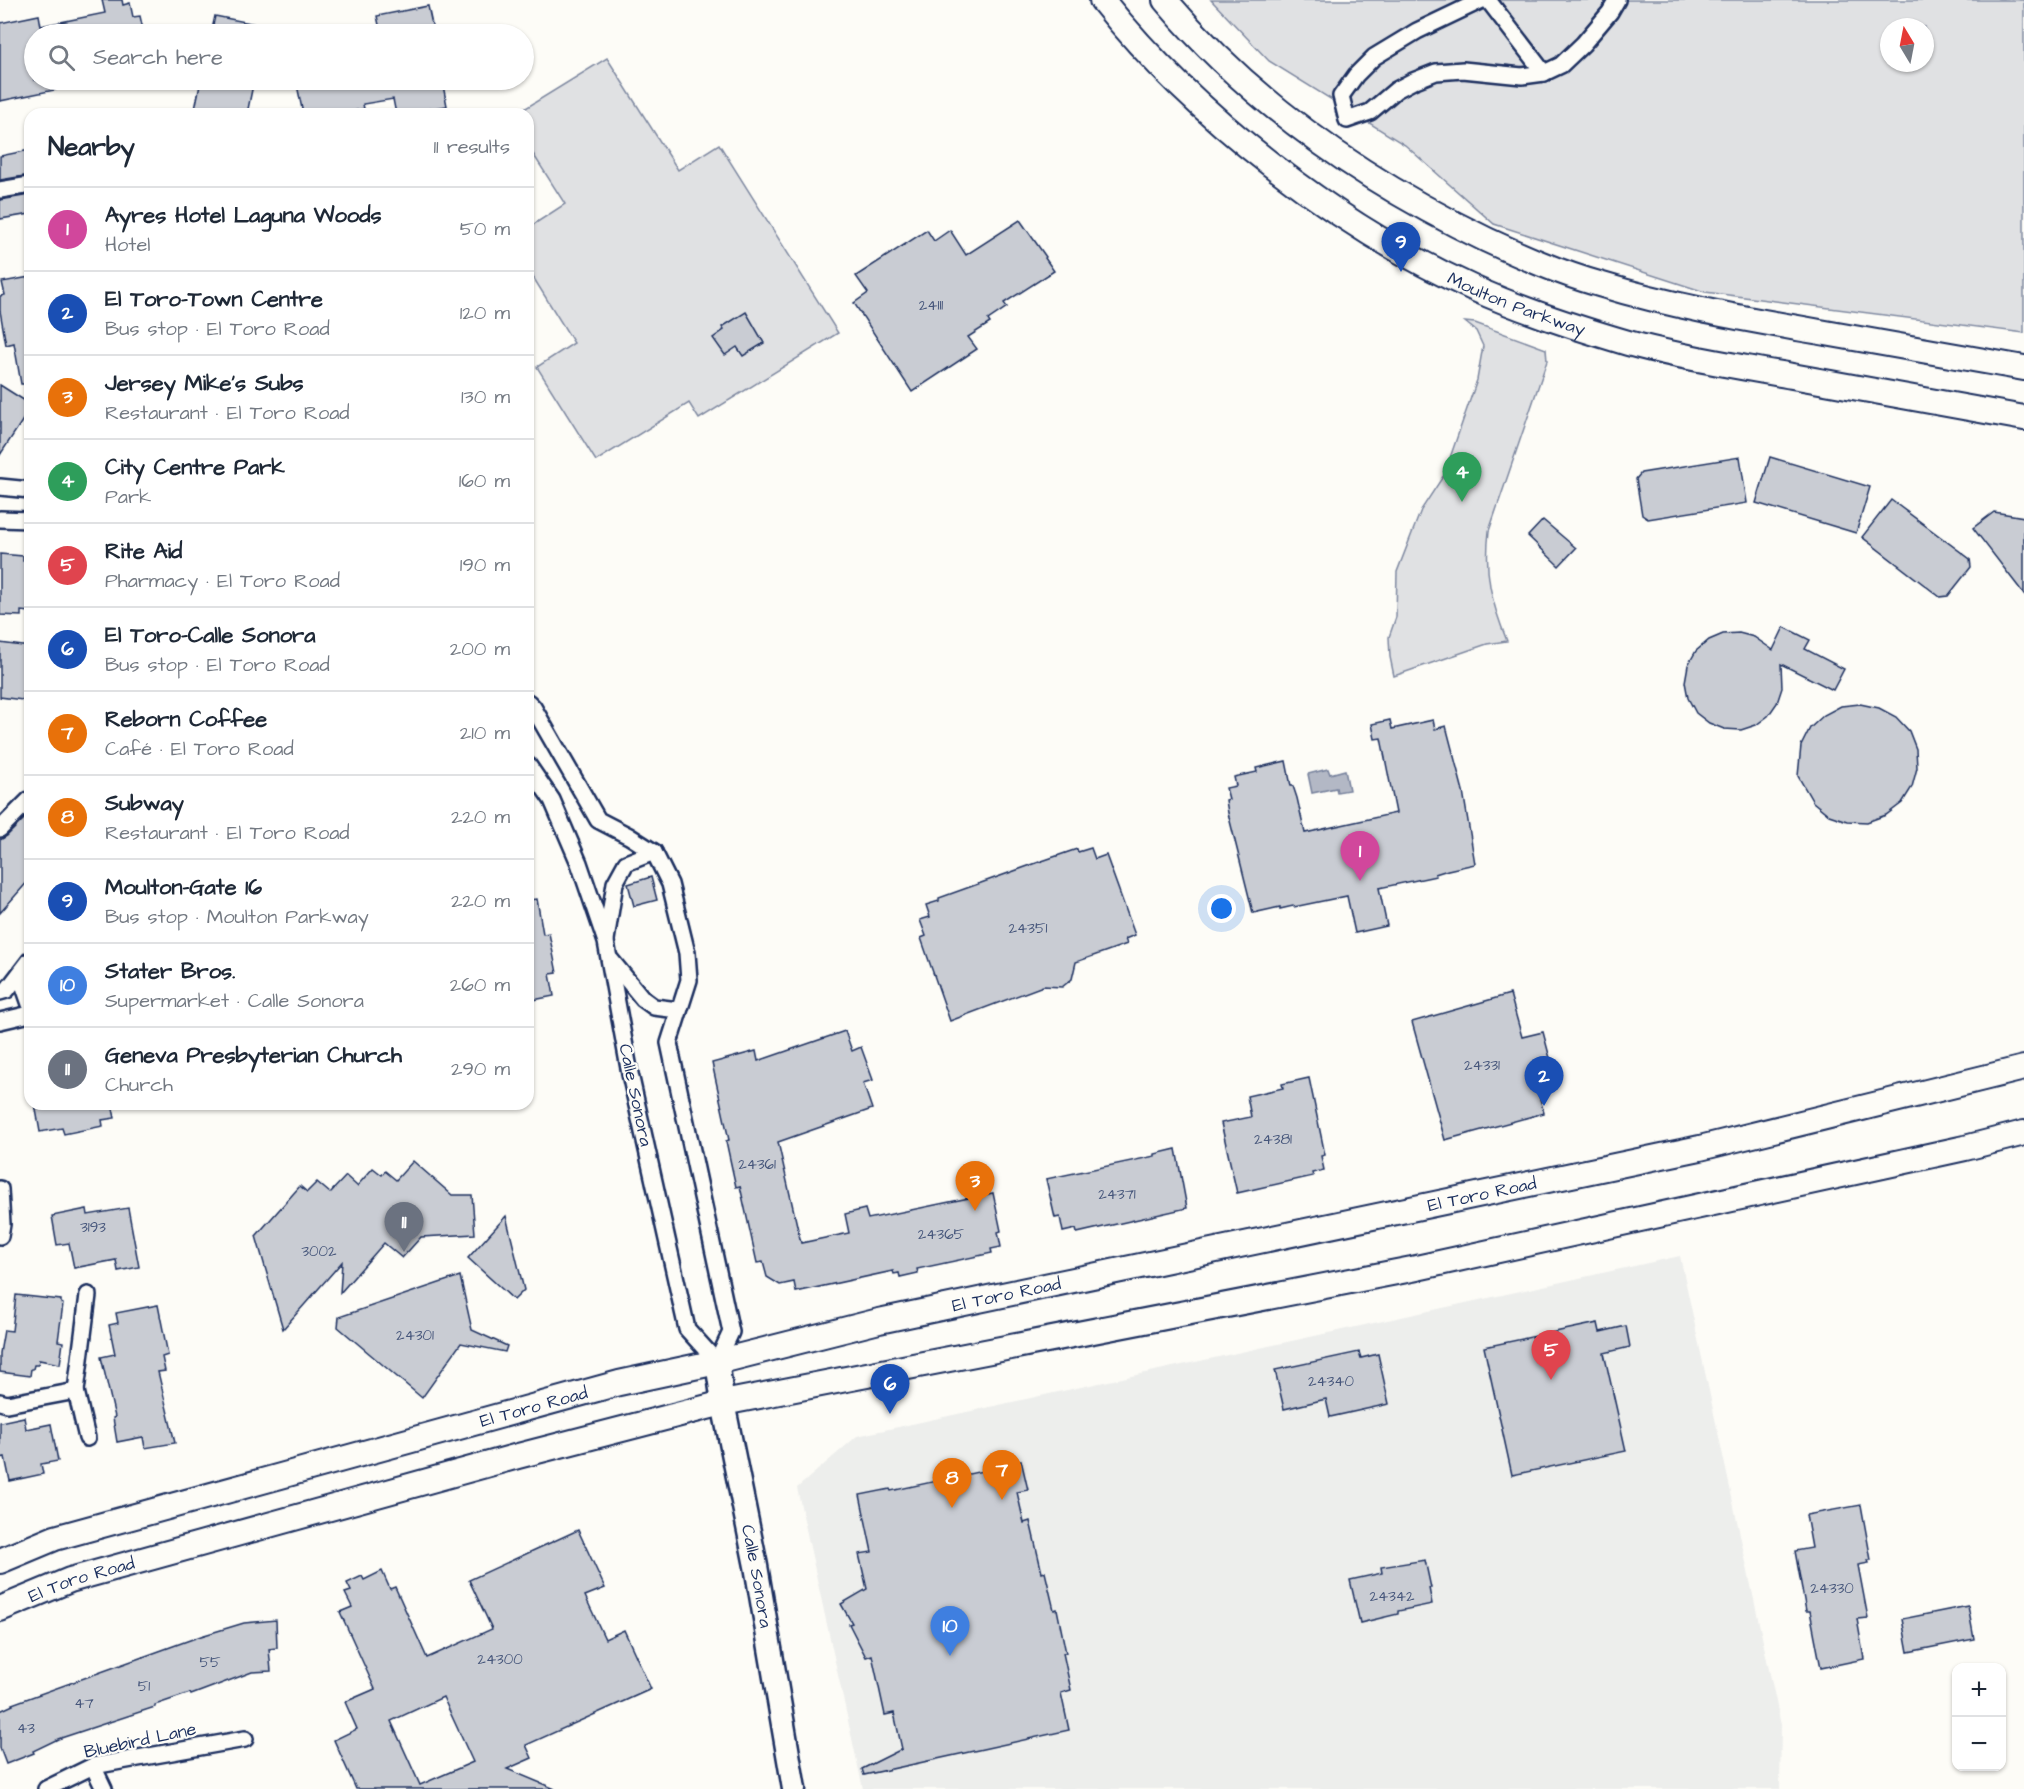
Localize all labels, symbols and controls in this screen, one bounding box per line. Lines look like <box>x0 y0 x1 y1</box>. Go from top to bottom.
north arrow <box>1880 18 1934 72</box>
search box <box>24 24 534 90</box>
icon: search <box>45 41 78 74</box>
text: Search here <box>93 42 223 73</box>
text: Nearby <box>48 129 135 165</box>
text: 11 results <box>434 133 510 161</box>
text: Ayres Hotel Laguna Woods <box>105 200 382 231</box>
text: 1 <box>66 215 69 243</box>
text: 50 m <box>460 215 510 243</box>
pin: 9 <box>1382 222 1420 272</box>
text: Hotel <box>105 231 150 259</box>
street label: Moulton Parkway <box>1443 266 1588 343</box>
text: El Toro-Town Centre <box>105 284 323 315</box>
house number: 24111 <box>919 295 943 316</box>
text: 2 <box>62 299 73 327</box>
text: 120 m <box>460 299 510 327</box>
text: Bus stop · El Toro Road <box>105 315 330 343</box>
text: Jersey Mike's Subs <box>105 368 304 399</box>
text: 3 <box>62 383 73 411</box>
text: 130 m <box>461 383 510 411</box>
text: Restaurant · El Toro Road <box>105 399 350 427</box>
text: City Centre Park <box>105 452 285 483</box>
pin: 4 <box>1442 452 1482 502</box>
text: 4 <box>61 467 74 495</box>
text: 160 m <box>459 467 510 495</box>
text: Park <box>105 483 151 511</box>
text: Rite Aid <box>105 536 182 567</box>
text: 5 <box>60 551 75 579</box>
text: 190 m <box>460 551 510 579</box>
text: Pharmacy · El Toro Road <box>105 567 340 595</box>
text: El Toro-Calle Sonora <box>105 620 315 651</box>
text: 6 <box>61 635 74 663</box>
text: 200 m <box>450 635 510 663</box>
text: Bus stop · El Toro Road <box>105 651 330 679</box>
text: Reborn Coffee <box>105 704 267 735</box>
text: 7 <box>61 719 74 747</box>
text: 210 m <box>460 719 510 747</box>
text: Café · El Toro Road <box>105 735 294 763</box>
text: Subway <box>105 788 184 819</box>
text: 8 <box>61 803 74 831</box>
text: 220 m <box>451 803 510 831</box>
text: Restaurant · El Toro Road <box>105 819 350 847</box>
pin: 1 <box>1340 832 1380 881</box>
text: Moulton-Gate 16 <box>105 872 262 903</box>
text: 9 <box>62 887 73 915</box>
text: 220 m <box>451 887 510 915</box>
your location <box>1207 894 1236 923</box>
text: Bus stop · Moulton Parkway <box>105 903 369 931</box>
house number: 24351 <box>1009 918 1048 939</box>
text: Stater Bros. <box>105 956 235 987</box>
text: 10 <box>60 971 75 999</box>
text: 260 m <box>450 971 510 999</box>
text: Supermarket · Calle Sonora <box>105 987 364 1015</box>
text: Geneva Presbyterian Church <box>105 1040 402 1071</box>
street label: Calle Sonora <box>612 1041 659 1149</box>
text: 11 <box>65 1055 70 1083</box>
text: 290 m <box>451 1055 510 1083</box>
house number: 24331 <box>1464 1055 1500 1076</box>
pin: 2 <box>1524 1056 1564 1106</box>
text: Church <box>105 1071 173 1099</box>
house number: 24381 <box>1254 1129 1292 1150</box>
house number: 24361 <box>738 1154 776 1175</box>
pin: 3 <box>956 1162 994 1211</box>
street label: El Toro Road <box>1425 1171 1539 1218</box>
house number: 24371 <box>1098 1184 1136 1205</box>
pin: 11 <box>384 1202 424 1252</box>
house number: 3193 <box>80 1217 106 1238</box>
house number: 24365 <box>918 1224 965 1245</box>
house number: 3002 <box>301 1241 337 1262</box>
street label: El Toro Road <box>950 1271 1063 1318</box>
house number: 24301 <box>396 1325 434 1346</box>
pin: 5 <box>1532 1330 1570 1380</box>
pin: 6 <box>870 1364 910 1414</box>
house number: 24340 <box>1308 1371 1355 1392</box>
street label: El Toro Road <box>477 1380 590 1434</box>
pin: 7 <box>982 1450 1022 1500</box>
pin: 8 <box>932 1458 972 1508</box>
street label: Calle Sonora <box>735 1522 778 1630</box>
street label: El Toro Road <box>25 1551 138 1609</box>
house number: 24330 <box>1810 1578 1854 1599</box>
house number: 24342 <box>1369 1586 1415 1607</box>
pin: 10 <box>930 1606 970 1656</box>
house number: 24300 <box>477 1649 523 1670</box>
house number: 55 <box>199 1652 221 1673</box>
map controls <box>1952 1663 2006 1771</box>
button: + <box>1952 1663 2006 1717</box>
house number: 51 <box>138 1676 150 1697</box>
house number: 47 <box>74 1693 94 1714</box>
street label: Bluebird Lane <box>82 1716 199 1765</box>
button: − <box>1952 1717 2006 1771</box>
house number: 43 <box>17 1718 35 1739</box>

